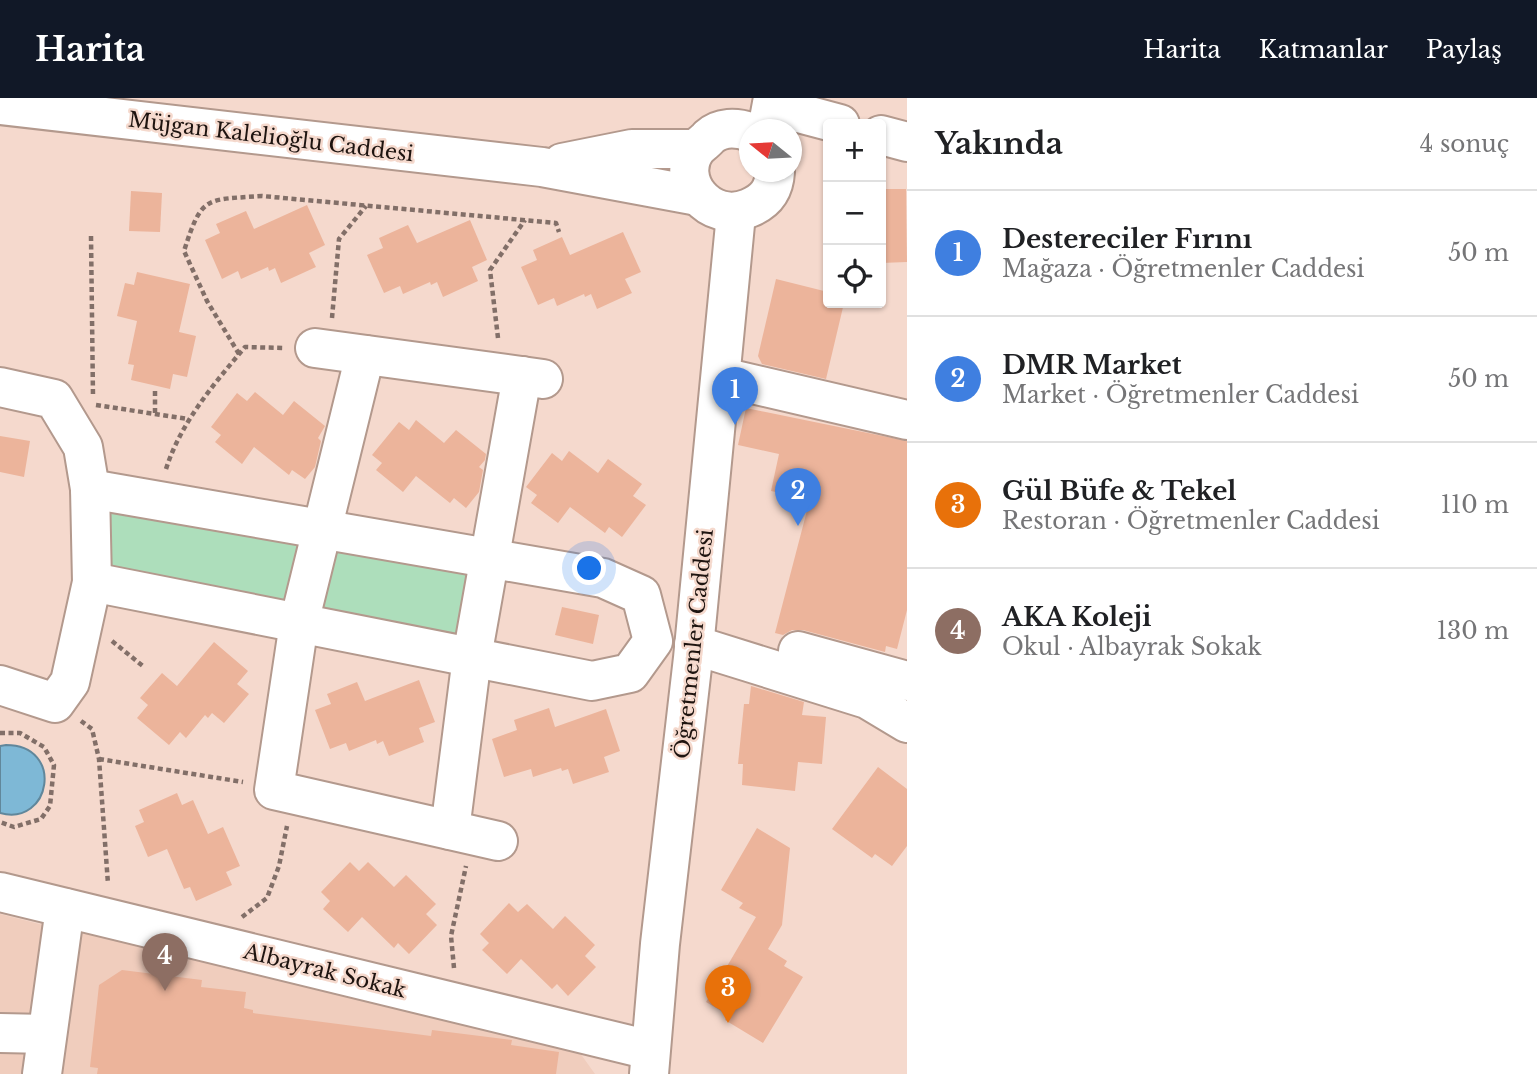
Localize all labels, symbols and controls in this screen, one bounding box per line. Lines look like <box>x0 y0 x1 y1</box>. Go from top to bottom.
text: Harita <box>35 29 145 70</box>
text: Harita <box>1143 35 1221 64</box>
text: Katmanlar <box>1259 35 1388 64</box>
text: Paylaş <box>1426 35 1502 64</box>
street label: Müjgan Kalelioğlu Caddesi <box>127 107 415 167</box>
north arrow <box>739 119 802 182</box>
map controls <box>823 119 886 308</box>
button: + <box>823 119 886 182</box>
text: Yakında <box>935 125 1063 162</box>
text: 4 sonuç <box>1420 130 1509 158</box>
button: − <box>823 182 886 245</box>
text: Destereciler Fırını <box>1002 223 1252 255</box>
text: 1 <box>953 239 963 267</box>
text: 50 m <box>1448 239 1509 267</box>
button: locate <box>823 245 886 308</box>
text: Mağaza · Öğretmenler Caddesi <box>1002 255 1364 283</box>
text: DMR Market <box>1002 349 1182 381</box>
text: 2 <box>951 365 965 393</box>
text: 50 m <box>1448 365 1509 393</box>
pin: 1 <box>712 367 758 425</box>
text: Market · Öğretmenler Caddesi <box>1002 381 1359 409</box>
pin: 2 <box>775 468 821 526</box>
text: Gül Büfe & Tekel <box>1002 475 1237 507</box>
text: 3 <box>951 491 965 519</box>
text: 110 m <box>1441 491 1509 519</box>
text: Restoran · Öğretmenler Caddesi <box>1002 507 1380 535</box>
street label: Öğretmenler Caddesi <box>669 528 719 760</box>
your location <box>572 551 606 585</box>
text: AKA Koleji <box>1002 601 1152 633</box>
text: 4 <box>950 617 966 645</box>
text: 130 m <box>1437 617 1509 645</box>
text: Okul · Albayrak Sokak <box>1002 633 1262 661</box>
pin: 4 <box>142 933 188 991</box>
street label: Albayrak Sokak <box>240 938 409 1004</box>
pin: 3 <box>705 965 751 1023</box>

